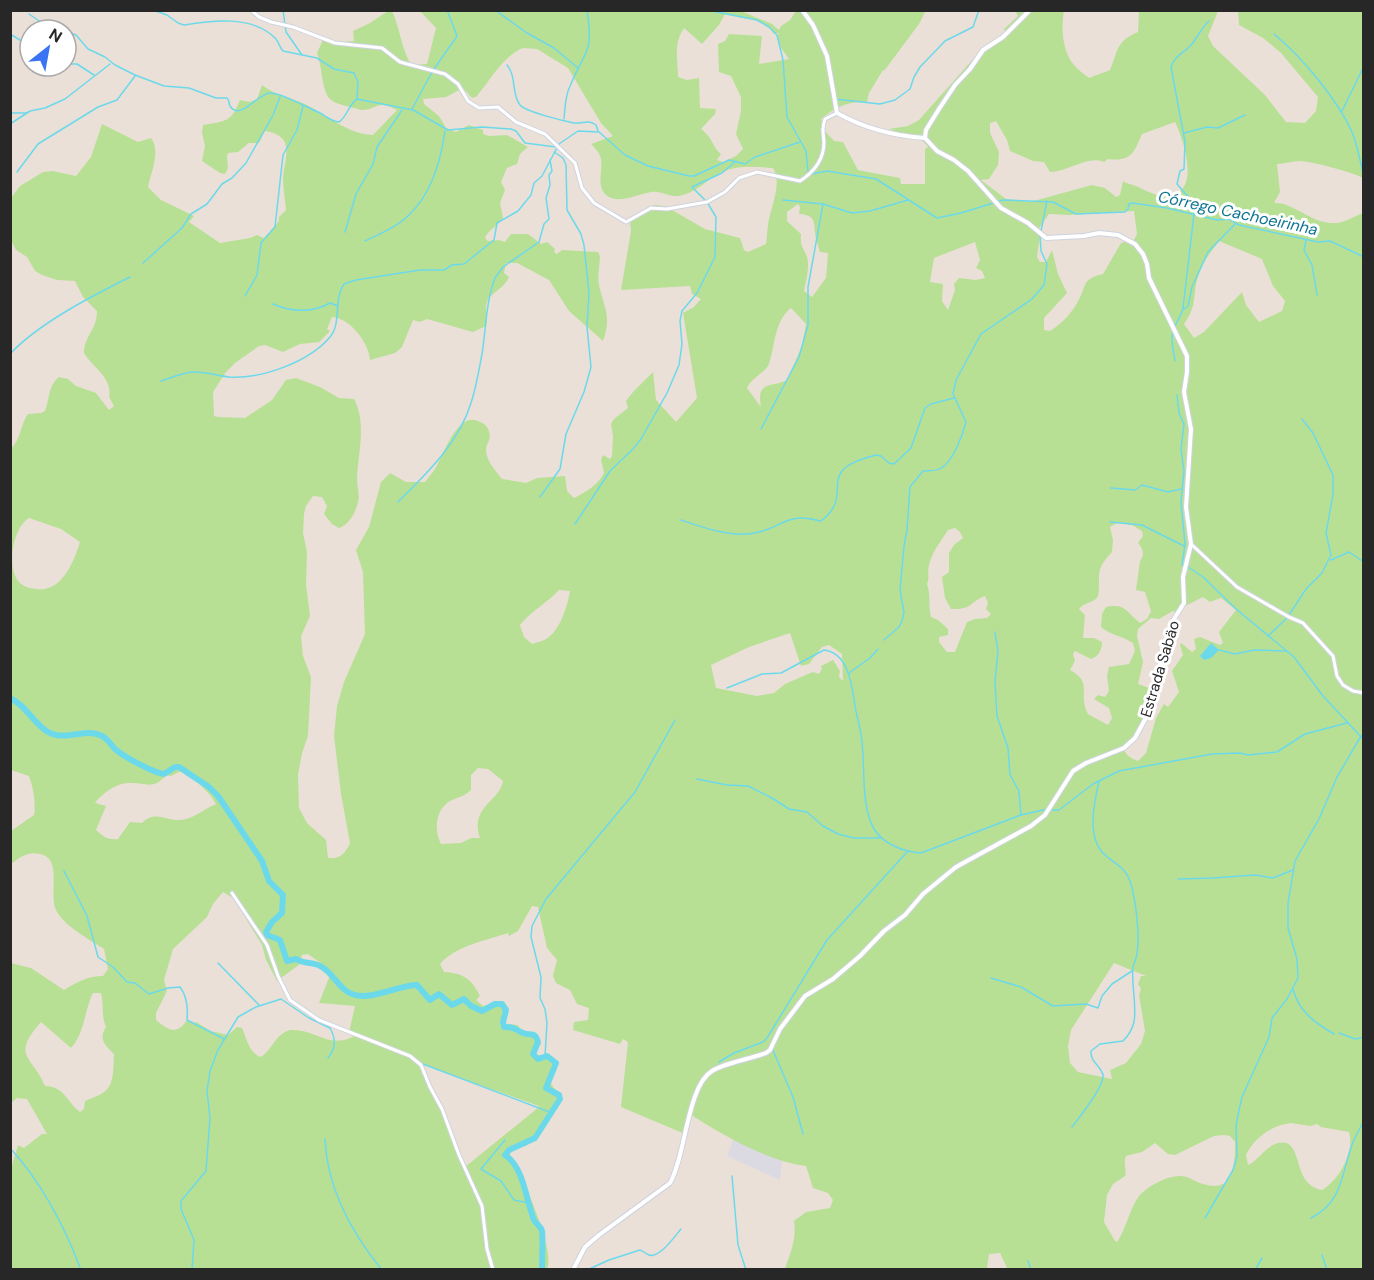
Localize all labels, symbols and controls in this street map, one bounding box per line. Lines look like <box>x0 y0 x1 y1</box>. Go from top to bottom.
north arrow <box>18 18 78 78</box>
text: N <box>45 24 66 48</box>
water label: Córrego Cachoeirinha <box>1156 186 1320 240</box>
street label: Estrada Sabäo <box>1136 618 1184 720</box>

